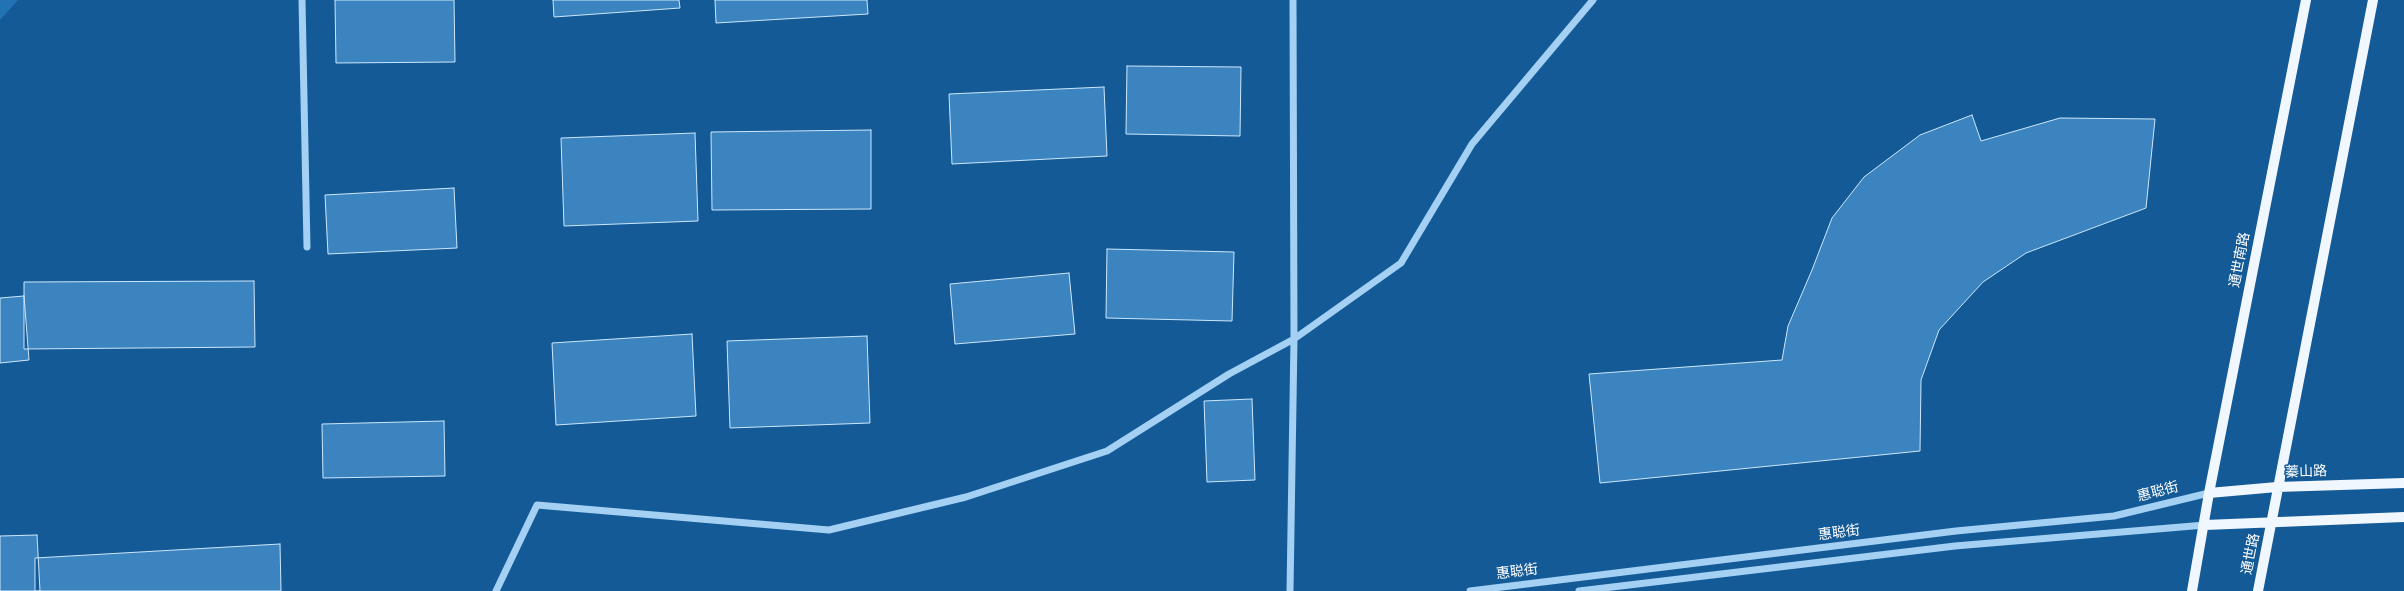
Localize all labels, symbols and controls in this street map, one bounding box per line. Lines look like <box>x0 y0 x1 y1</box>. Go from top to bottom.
street label: 通世南路 <box>2226 231 2254 289</box>
street label: 蓁山路 <box>2285 463 2327 481</box>
street label: 惠聪街 <box>2136 479 2180 505</box>
street label: 惠聪街 <box>1817 522 1861 544</box>
street label: 通世路 <box>2239 532 2263 576</box>
street label: 惠聪街 <box>1495 561 1539 583</box>

